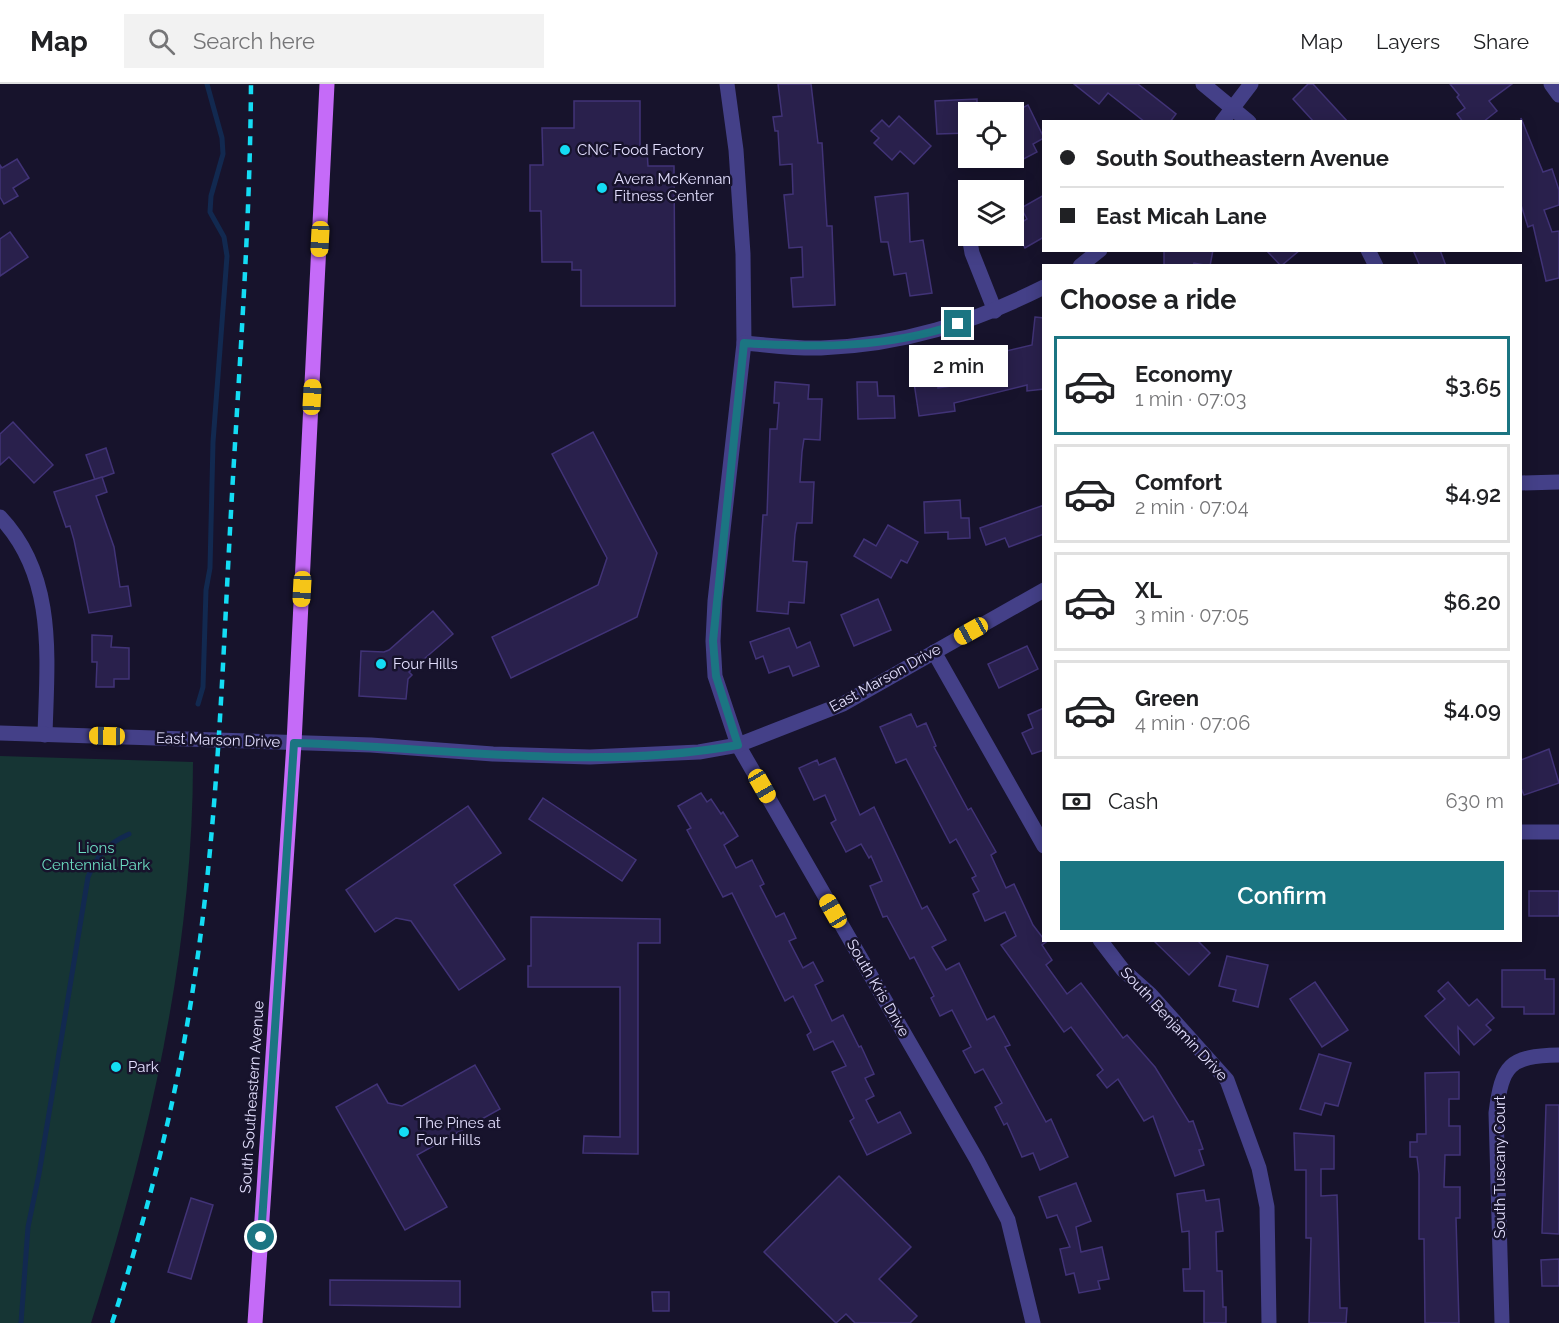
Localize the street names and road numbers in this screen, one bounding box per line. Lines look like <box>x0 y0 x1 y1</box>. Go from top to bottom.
street label: East Marson Drive <box>826 640 944 716</box>
street label: East Marson Drive <box>156 729 281 751</box>
street label: South Kris Drive <box>843 936 913 1040</box>
street label: South Benjamin Drive <box>1117 963 1232 1085</box>
street label: South Southeastern Avenue <box>236 1000 268 1194</box>
street label: South Tuscany Court <box>1491 1095 1509 1239</box>

